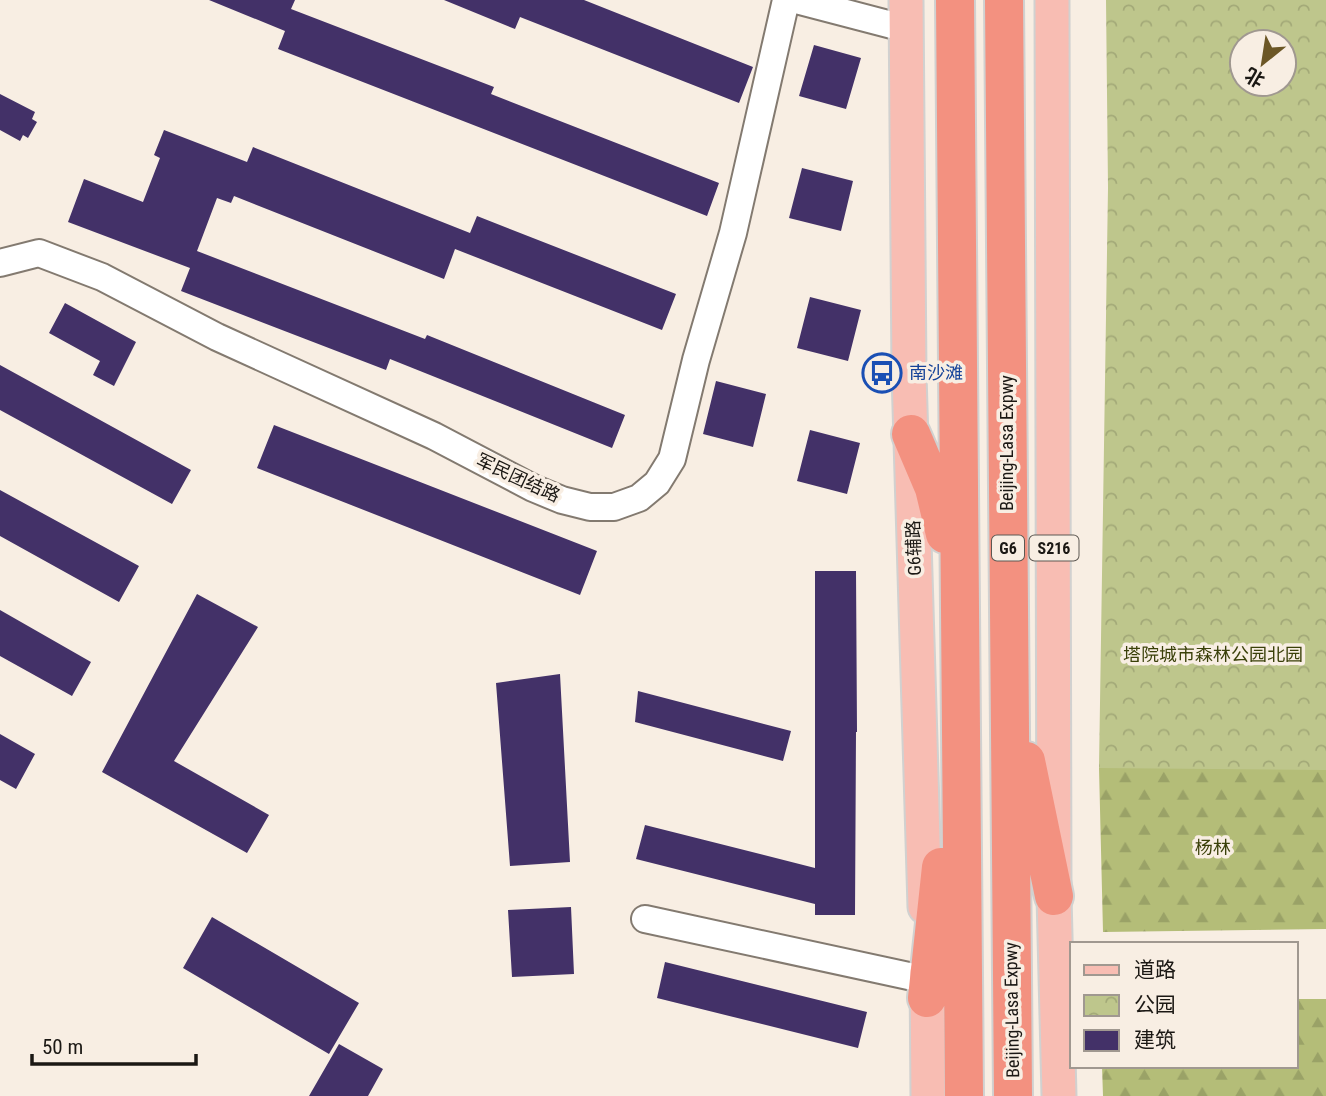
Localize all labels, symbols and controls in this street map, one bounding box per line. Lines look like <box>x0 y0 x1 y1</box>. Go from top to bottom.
north arrow <box>1228 28 1298 98</box>
text: 北 <box>1241 63 1269 92</box>
bus stop icon: 南沙滩 <box>861 352 903 394</box>
place label: 南沙滩 <box>909 362 963 383</box>
street label: Beijing-Lasa Expwy <box>996 375 1017 511</box>
street label: 军民团结路 <box>473 449 563 506</box>
street label: G6辅路 <box>902 520 925 576</box>
road number: G6 <box>992 536 1024 561</box>
road number: S216 <box>1030 536 1078 561</box>
park label: 塔院城市森林公园北园 <box>1123 644 1303 665</box>
park label: 杨林 <box>1195 837 1231 858</box>
street label: Beijing-Lasa Expwy <box>1000 941 1023 1078</box>
legend <box>1070 942 1298 1068</box>
text: 道路 <box>1134 958 1176 982</box>
text: 公园 <box>1134 993 1176 1017</box>
scale bar <box>32 1023 196 1066</box>
text: 建筑 <box>1134 1028 1176 1052</box>
text: 50 m <box>42 1035 83 1059</box>

